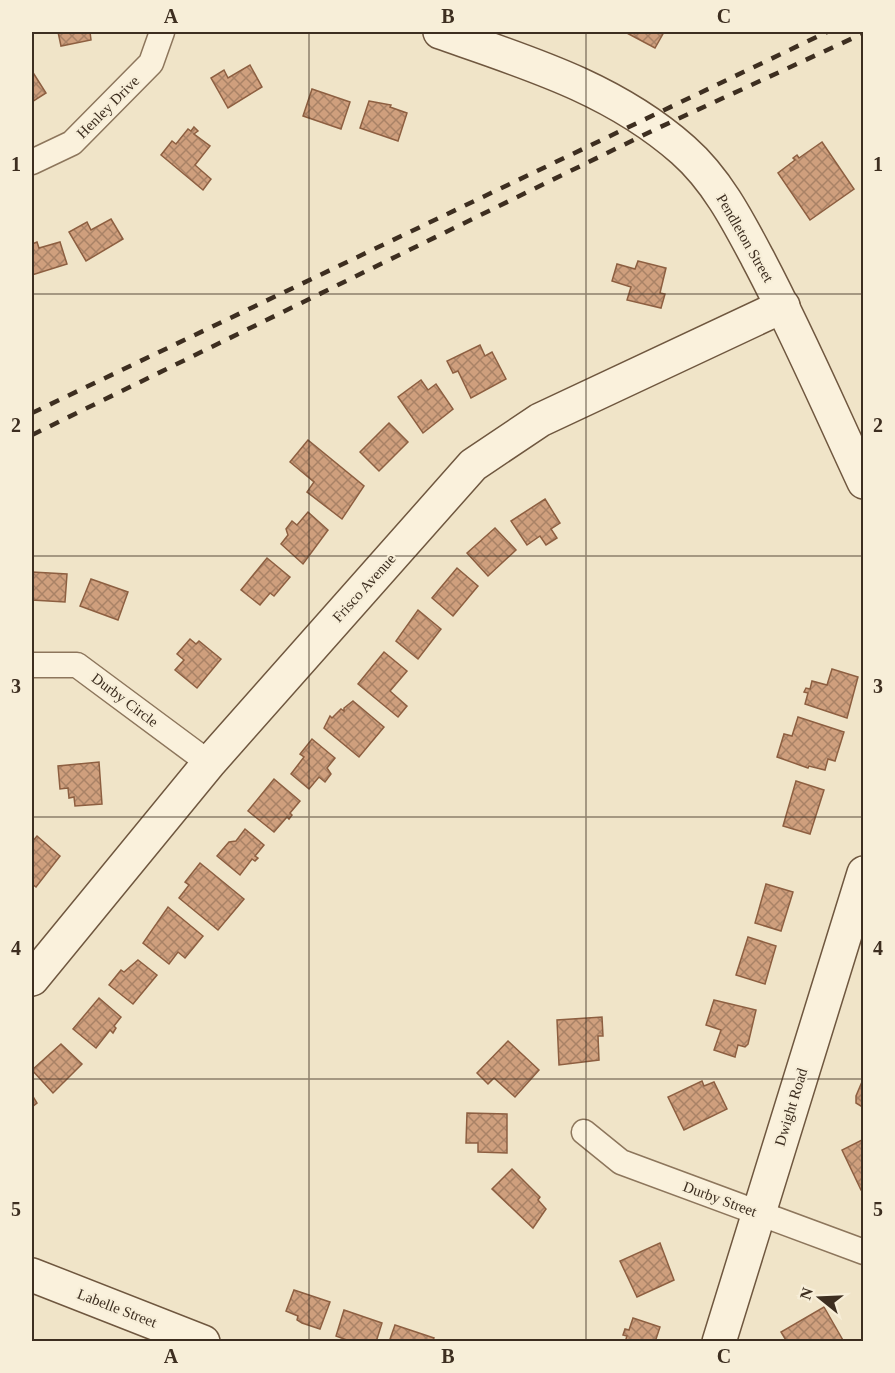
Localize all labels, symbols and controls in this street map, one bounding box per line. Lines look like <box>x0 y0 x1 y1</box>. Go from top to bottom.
text: A <box>164 5 179 27</box>
text: B <box>441 5 455 27</box>
text: C <box>717 5 731 27</box>
street label: Henley Drive <box>74 72 143 141</box>
text: 1 <box>11 153 21 175</box>
text: 1 <box>873 153 883 175</box>
street label: Pendleton Street <box>713 191 777 285</box>
text: 2 <box>11 414 21 436</box>
text: 2 <box>873 414 883 436</box>
street label: Frisco Avenue <box>329 550 399 625</box>
street label: Durby Circle <box>89 670 162 730</box>
text: 3 <box>11 675 21 697</box>
text: 3 <box>873 675 883 697</box>
text: 4 <box>11 937 21 959</box>
text: 4 <box>873 937 883 959</box>
street label: Dwight Road <box>772 1066 811 1148</box>
street label: Durby Street <box>681 1178 760 1220</box>
text: 5 <box>11 1198 21 1220</box>
text: 5 <box>873 1198 883 1220</box>
north arrow <box>790 1268 850 1328</box>
text: N <box>796 1285 816 1302</box>
street label: Labelle Street <box>75 1286 160 1331</box>
text: A <box>164 1345 179 1367</box>
text: B <box>441 1345 455 1367</box>
text: C <box>717 1345 731 1367</box>

